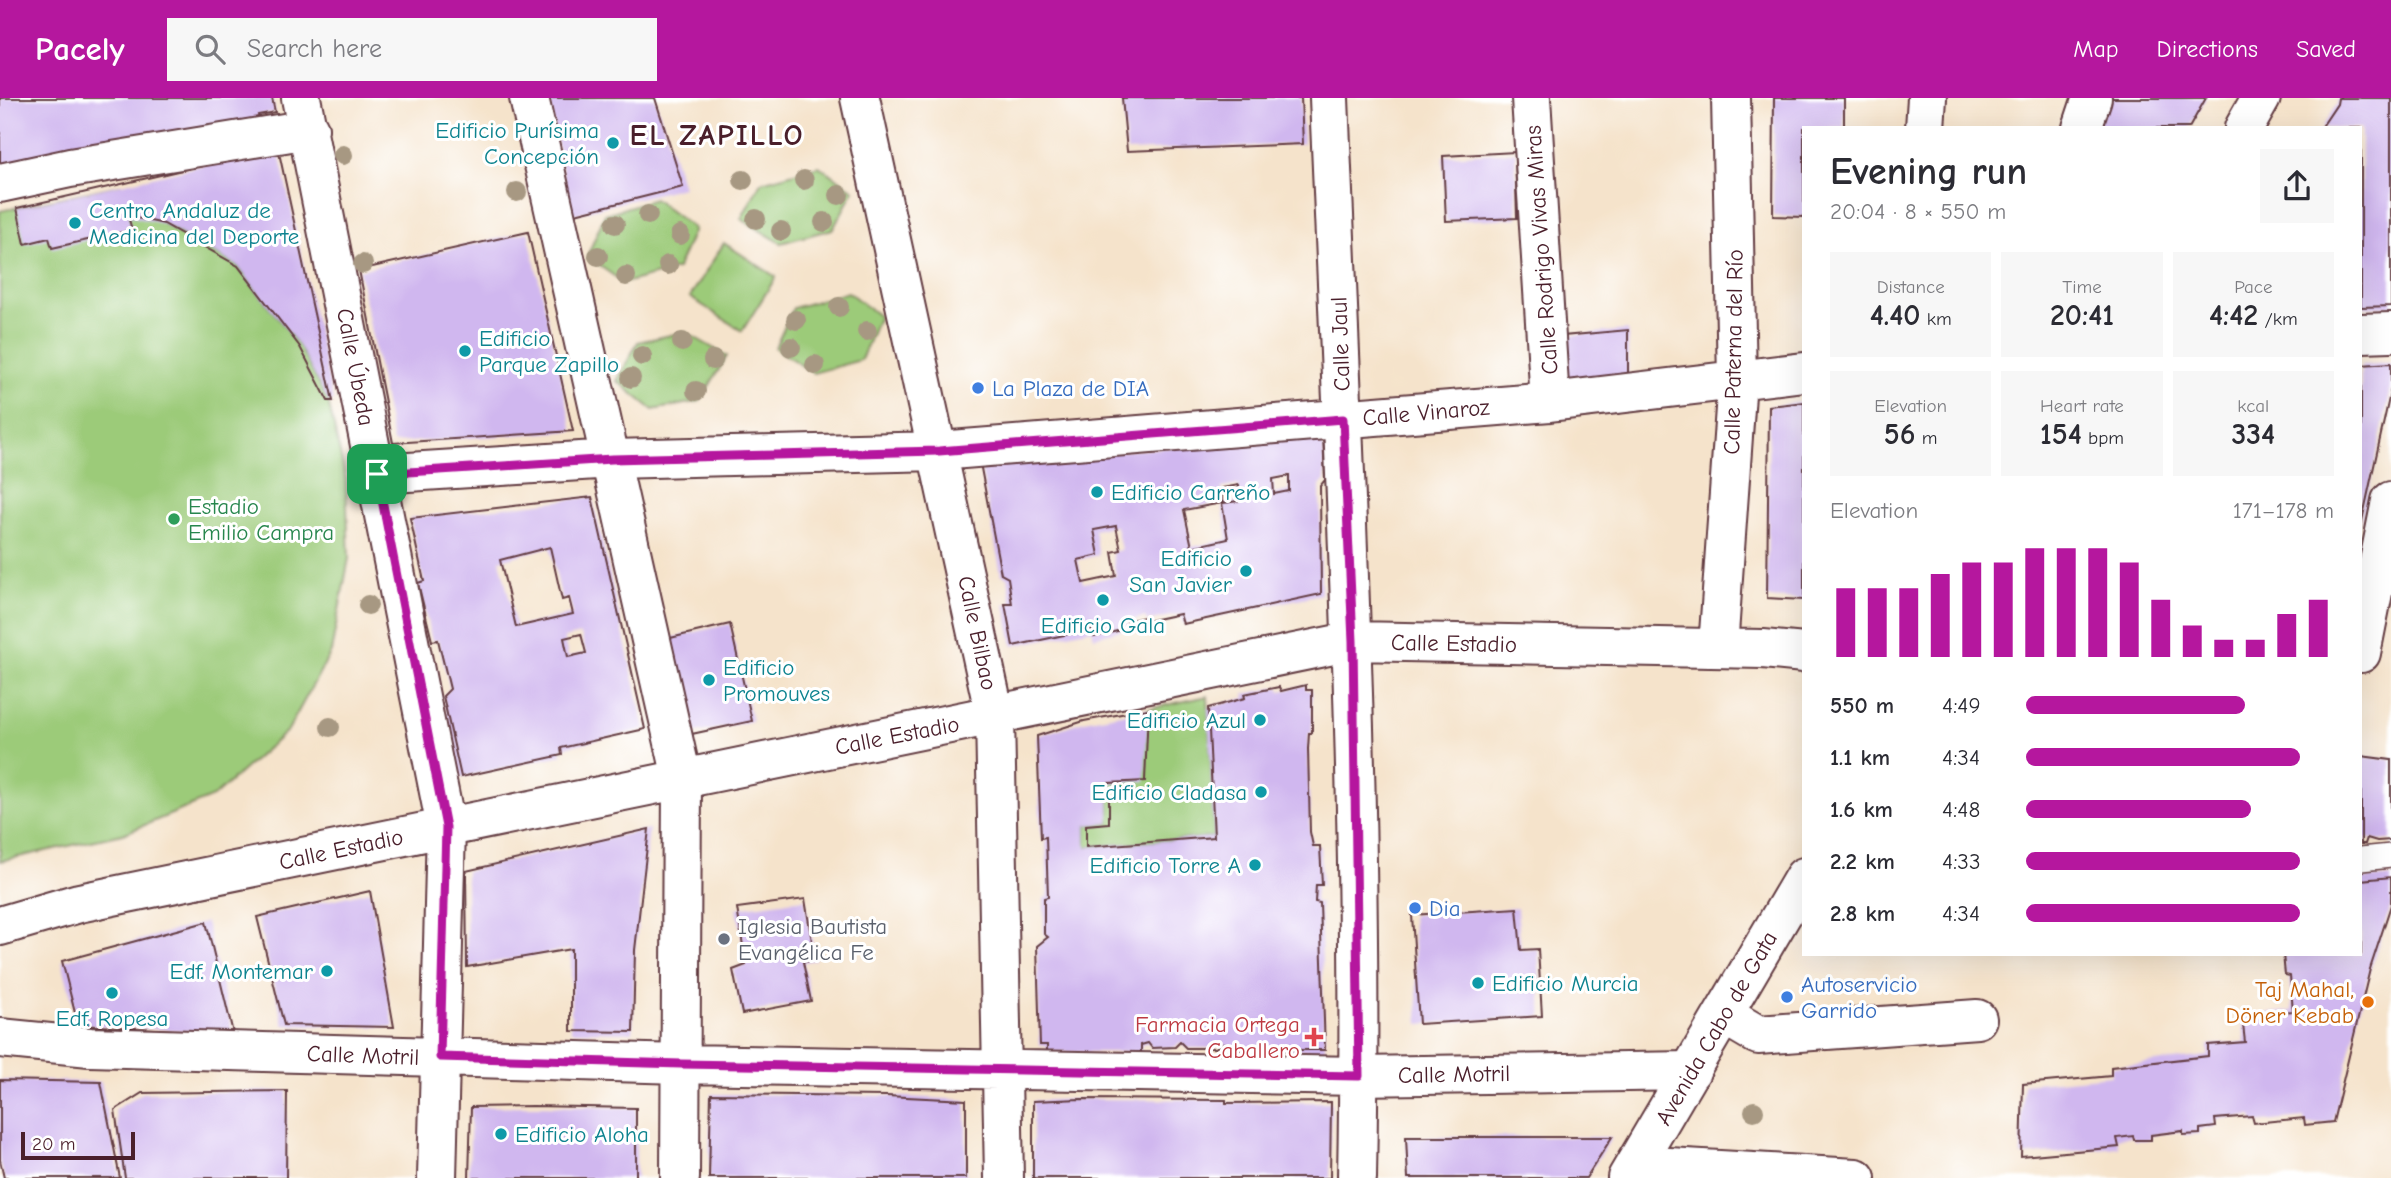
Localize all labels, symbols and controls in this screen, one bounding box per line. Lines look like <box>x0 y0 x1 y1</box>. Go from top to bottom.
search box <box>167 18 657 81</box>
text: Pacely <box>35 30 125 68</box>
icon: search <box>191 30 229 68</box>
text: Search here <box>247 34 382 64</box>
text: Map <box>2073 35 2119 63</box>
text: Directions <box>2157 35 2258 63</box>
text: Saved <box>2296 35 2356 63</box>
place label: Edificio Purísima Concepción <box>435 117 599 170</box>
district label: EL ZAPILLO <box>629 118 805 153</box>
street label: Calle Rodrigo Vivas Miras <box>1519 124 1564 376</box>
marker: Edificio Purísima Concepción <box>605 135 621 151</box>
button: share <box>2260 149 2334 223</box>
text: Evening run <box>1830 150 2027 194</box>
place label: Centro Andaluz de Medicina del Deporte <box>89 197 299 250</box>
text: 20:04 · 8 × 550 m <box>1830 198 2006 225</box>
marker: Centro Andaluz de Medicina del Deporte <box>67 215 83 231</box>
street label: Calle Paterna del Río <box>1718 249 1749 455</box>
text: Distance <box>1877 276 1945 298</box>
text: Time <box>2062 276 2102 298</box>
text: Pace <box>2234 276 2272 298</box>
street label: Calle Jaul <box>1325 296 1356 392</box>
text: 4.40 <box>1870 298 1920 333</box>
text: 20:41 <box>2050 298 2114 333</box>
text: 4:42 <box>2209 298 2258 333</box>
street label: Calle Úbeda <box>331 306 380 428</box>
text: km <box>1920 308 1952 330</box>
text: /km <box>2258 308 2298 330</box>
place label: Edificio Parque Zapillo <box>479 325 619 378</box>
marker: Edificio Parque Zapillo <box>457 343 473 359</box>
place label: La Plaza de DIA <box>992 375 1149 402</box>
marker: La Plaza de DIA <box>970 380 986 396</box>
street label: Calle Vinaroz <box>1361 393 1491 432</box>
text: Elevation <box>1874 395 1947 417</box>
text: Heart rate <box>2040 395 2124 417</box>
text: kcal <box>2237 395 2269 417</box>
text: 56 <box>1884 417 1915 452</box>
text: 154 <box>2040 417 2082 452</box>
text: 334 <box>2231 417 2275 452</box>
text: m <box>1915 427 1938 449</box>
text: bpm <box>2082 427 2124 449</box>
pin <box>347 444 407 504</box>
icon: arrive <box>358 455 396 493</box>
place label: Edificio Carreño <box>1111 479 1270 506</box>
marker: Edificio Carreño <box>1089 484 1105 500</box>
place label: Estadio Emilio Campra <box>188 493 334 546</box>
text: Elevation <box>1830 497 1918 524</box>
text: 171–178 m <box>2233 497 2334 524</box>
marker: Estadio Emilio Campra <box>166 511 182 527</box>
place label: Edificio San Javier <box>1129 545 1233 598</box>
marker: Edificio San Javier <box>1238 563 1254 579</box>
street label: Calle Bilbao <box>952 573 1003 693</box>
marker: Edificio Gala <box>1095 592 1111 608</box>
place label: Edificio Gala <box>1041 612 1165 639</box>
street label: Calle Estadio <box>1391 629 1517 658</box>
place label: Edificio Promouves <box>723 654 830 707</box>
marker: Edificio Promouves <box>701 672 717 688</box>
text: 550 m <box>1830 692 1894 719</box>
text: 4:49 <box>1942 692 1981 719</box>
place label: Edificio Azul <box>1127 707 1246 734</box>
street label: Calle Estadio <box>833 710 962 761</box>
marker: Edificio Azul <box>1252 712 1268 728</box>
text: 1.1 km <box>1830 744 1890 771</box>
text: 4:34 <box>1942 744 1980 771</box>
place label: Edificio Cladasa <box>1091 779 1247 806</box>
marker: Edificio Cladasa <box>1253 784 1269 800</box>
text: 1.6 km <box>1830 796 1893 823</box>
text: 4:48 <box>1942 796 1980 823</box>
street label: Calle Estadio <box>277 823 406 876</box>
text: 2.2 km <box>1830 848 1895 875</box>
text: 4:33 <box>1942 848 1981 875</box>
place label: Edificio Torre A <box>1089 852 1241 879</box>
marker: Edificio Torre A <box>1247 857 1263 873</box>
place label: Dia <box>1429 895 1461 922</box>
marker: Dia <box>1407 900 1423 916</box>
text: 2.8 km <box>1830 900 1895 927</box>
text: 4:34 <box>1942 900 1980 927</box>
place label: Iglesia Bautista Evangélica Fe <box>738 913 887 966</box>
street label: Avenida Cabo de Gata <box>1650 927 1783 1130</box>
marker: Iglesia Bautista Evangélica Fe <box>716 931 732 947</box>
place label: Edf. Montemar <box>170 958 314 985</box>
marker: Edf. Montemar <box>319 963 335 979</box>
place label: Edificio Murcia <box>1492 970 1639 997</box>
place label: Autoservicio Garrido <box>1801 971 1918 1024</box>
marker: Edificio Murcia <box>1470 975 1486 991</box>
place label: Taj Mahal, Döner Kebab <box>2225 976 2354 1029</box>
marker: Edf. Ropesa <box>104 985 120 1001</box>
marker: Autoservicio Garrido <box>1779 989 1795 1005</box>
marker: Taj Mahal, Döner Kebab <box>2360 994 2376 1010</box>
place label: Edf. Ropesa <box>56 1005 168 1032</box>
place label: Farmacia Ortega Caballero <box>1135 1011 1300 1064</box>
marker: Farmacia Ortega Caballero <box>1306 1029 1322 1045</box>
street label: Calle Motril <box>306 1040 420 1071</box>
street label: Calle Motril <box>1398 1060 1510 1089</box>
place label: Edificio Aloha <box>515 1121 649 1148</box>
marker: Edificio Aloha <box>493 1126 509 1142</box>
scale bar <box>21 1129 135 1161</box>
text: 20 m <box>32 1133 76 1155</box>

